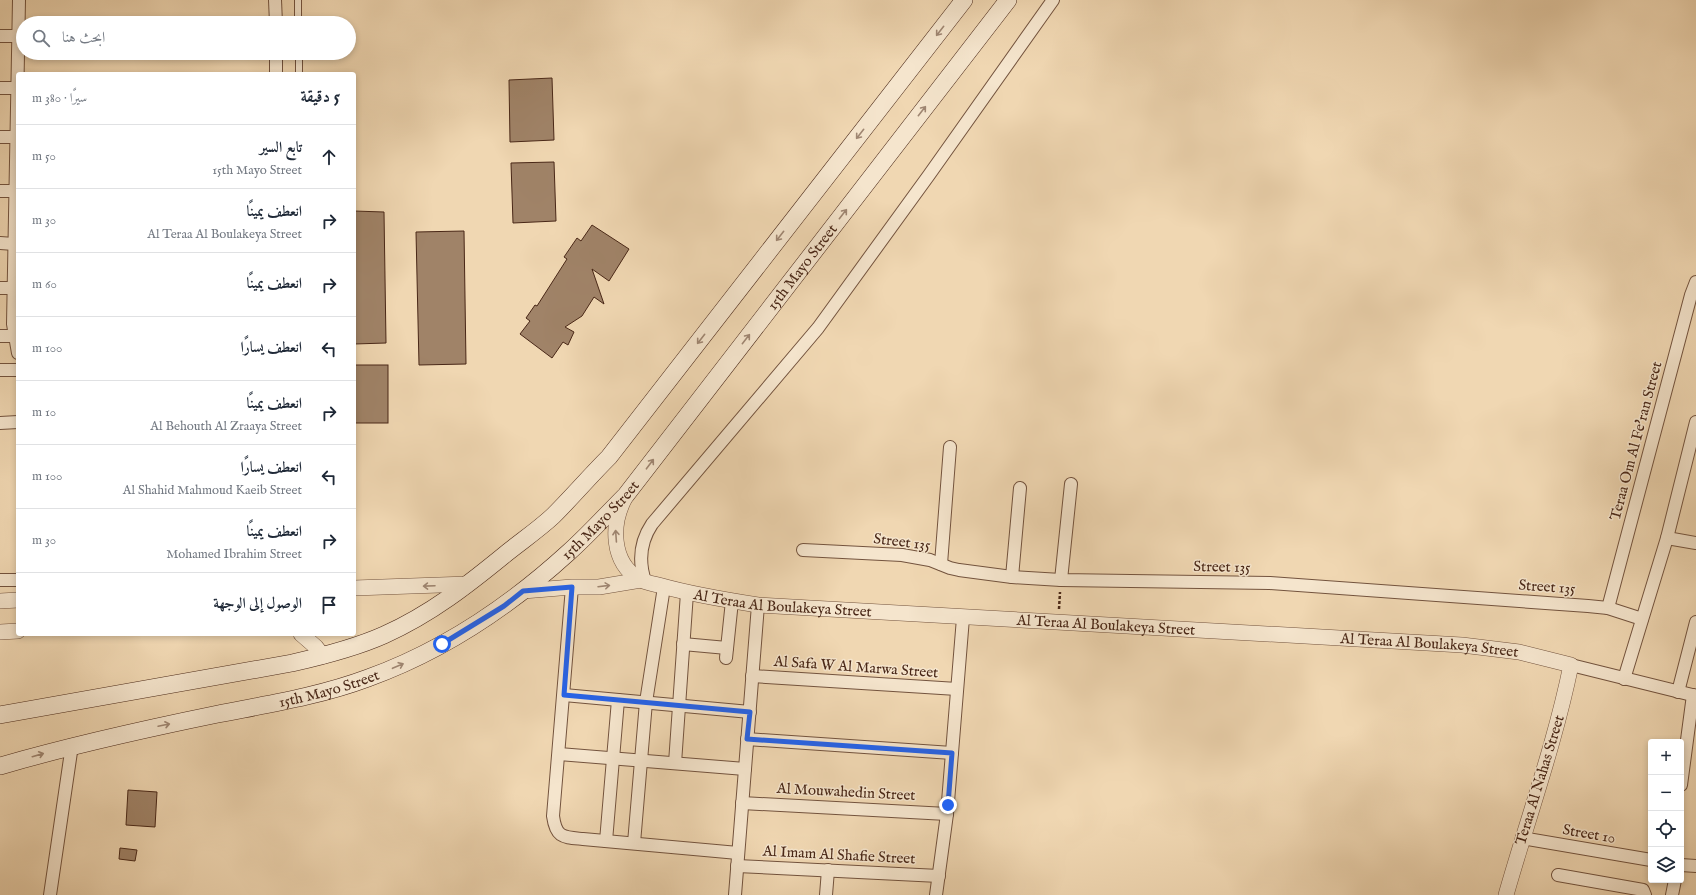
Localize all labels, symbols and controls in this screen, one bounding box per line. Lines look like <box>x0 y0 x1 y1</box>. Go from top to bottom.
search box <box>16 16 356 60</box>
one-way arrow <box>935 25 944 36</box>
icon: search <box>30 27 52 49</box>
text: ابحث هنا <box>62 28 105 47</box>
text: 5 دقيقة <box>300 87 340 108</box>
text: سيرًا · 380 m <box>32 90 87 107</box>
one-way arrow <box>918 105 927 116</box>
one-way arrow <box>856 128 864 139</box>
text: تابع السير <box>260 138 302 157</box>
icon: ahead <box>318 146 340 168</box>
text: 50 m <box>32 148 56 165</box>
text: 15th Mayo Street <box>212 162 302 179</box>
text: انعطف يمينًا <box>246 202 302 221</box>
one-way arrow <box>839 208 847 219</box>
icon: right <box>318 210 340 232</box>
text: 30 m <box>32 212 56 229</box>
street label: 15th Mayo Street <box>763 220 841 314</box>
text: Al Teraa Al Boulakeya Street <box>147 226 302 243</box>
one-way arrow <box>776 231 785 242</box>
text: انعطف يمينًا <box>246 274 302 293</box>
icon: right <box>318 274 340 296</box>
text: 60 m <box>32 276 57 293</box>
one-way arrow <box>696 333 705 344</box>
one-way arrow <box>742 333 750 344</box>
text: انعطف يسارًا <box>240 338 302 357</box>
icon: left <box>318 338 340 360</box>
text: 100 m <box>32 340 62 357</box>
street label: Teraa Om Al Fe'ran Street <box>1606 359 1666 523</box>
text: انعطف يمينًا <box>246 394 302 413</box>
icon: right <box>318 402 340 424</box>
text: 10 m <box>32 404 56 421</box>
text: Al Behouth Al Zraaya Street <box>150 418 302 435</box>
text: انعطف يسارًا <box>240 458 302 477</box>
one-way arrow <box>646 458 654 469</box>
icon: left <box>318 466 340 488</box>
text: 100 m <box>32 468 62 485</box>
street label: 15th Mayo Street <box>557 477 643 564</box>
text: Al Shahid Mahmoud Kaeib Street <box>123 482 302 499</box>
text: انعطف يمينًا <box>246 522 302 541</box>
street label: Street 135 <box>872 529 932 555</box>
icon: right <box>318 530 340 552</box>
one-way arrow <box>612 530 619 543</box>
text: 30 m <box>32 532 56 549</box>
text: Mohamed Ibrahim Street <box>166 546 302 563</box>
street label: Street 135 <box>1193 557 1251 577</box>
street label: Street 135 <box>1518 576 1577 599</box>
one-way arrow <box>423 582 436 589</box>
one-way arrow <box>597 582 610 590</box>
street label: Al Teraa Al Boulakeya Street <box>691 584 872 621</box>
text: الوصول إلى الوجهة <box>213 594 302 613</box>
icon: arrive <box>318 594 340 616</box>
street label: Al Teraa Al Boulakeya Street <box>1015 610 1196 639</box>
street label: Al Teraa Al Boulakeya Street <box>1339 629 1520 661</box>
route start <box>433 635 451 653</box>
street label: Al Safa W Al Marwa Street <box>772 652 939 682</box>
one-way arrow <box>392 662 404 669</box>
street label: 15th Mayo Street <box>277 665 382 712</box>
street label: Teraa Al Nahas Street <box>1511 713 1569 847</box>
one-way arrow <box>157 721 170 729</box>
map controls <box>1648 739 1684 883</box>
button: + <box>1648 739 1684 775</box>
one-way arrow <box>31 751 44 758</box>
button: − <box>1648 775 1684 811</box>
street label: Al Mouwahedin Street <box>775 779 916 805</box>
route end <box>939 796 957 814</box>
button: locate <box>1648 811 1684 847</box>
street label: Street 10 <box>1561 820 1617 848</box>
street label: Al Imam Al Shafie Street <box>761 841 916 868</box>
button: layers <box>1648 847 1684 883</box>

